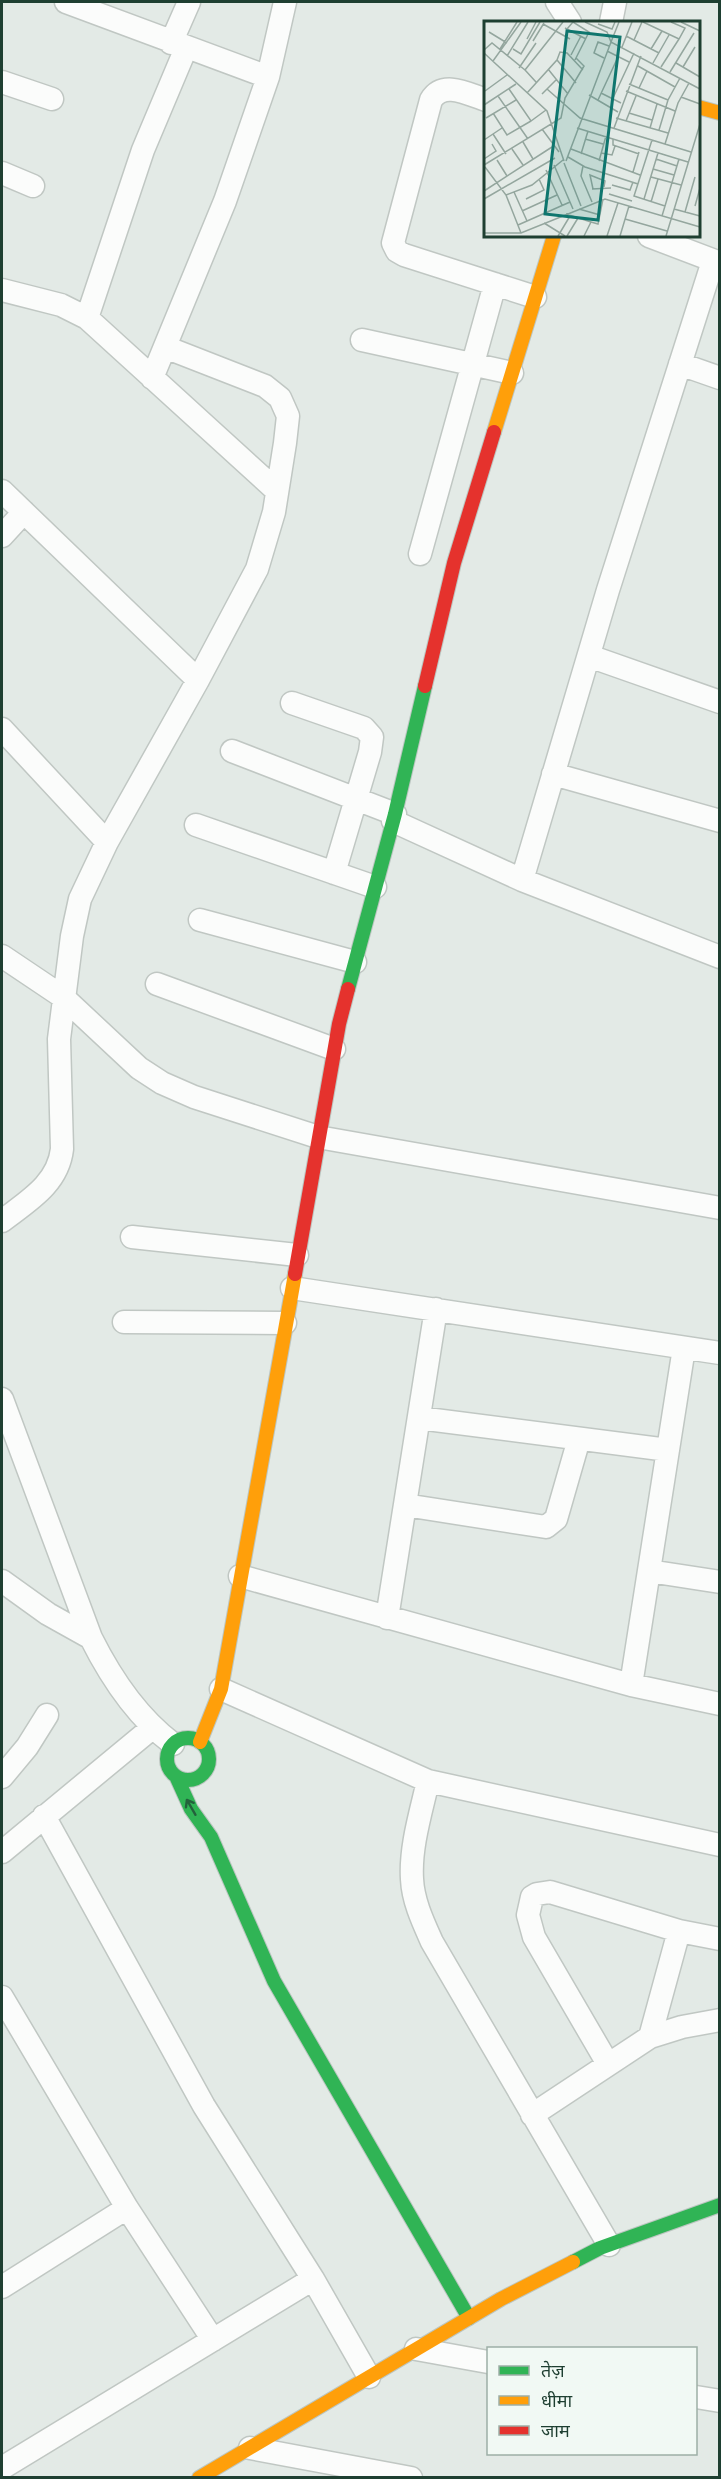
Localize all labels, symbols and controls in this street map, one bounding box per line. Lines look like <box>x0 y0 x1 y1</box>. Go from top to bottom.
inset map <box>484 21 700 237</box>
one-way arrow <box>185 1799 197 1816</box>
legend <box>487 2347 697 2455</box>
text: तेज़ <box>541 2360 565 2381</box>
text: धीमा <box>541 2390 572 2411</box>
text: जाम <box>541 2420 571 2441</box>

